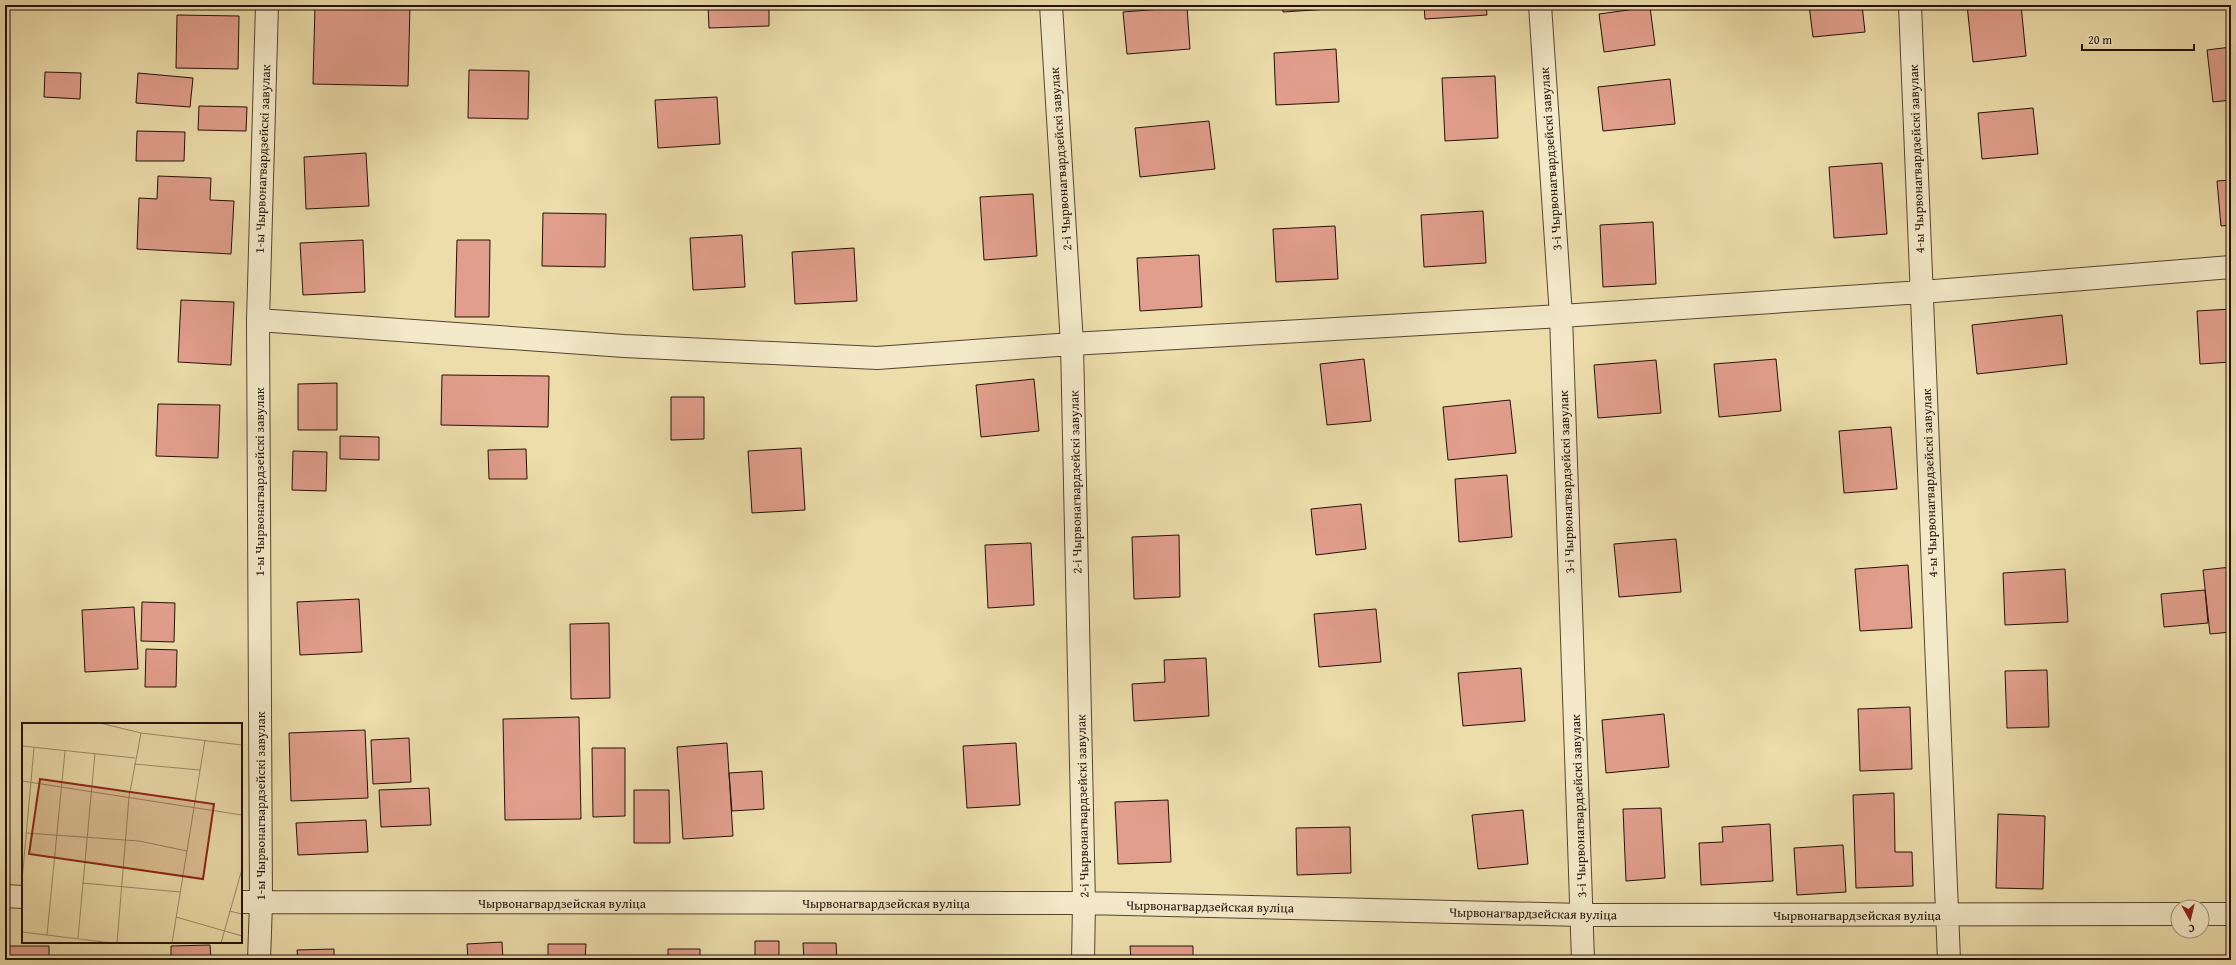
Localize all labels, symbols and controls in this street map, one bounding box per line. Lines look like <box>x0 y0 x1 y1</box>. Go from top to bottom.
scale bar <box>2082 26 2194 52</box>
text: 20 m <box>2088 31 2112 48</box>
street label: 1-ы Чырвонагвардзейскі завулак <box>250 64 275 254</box>
street label: 4-ы Чырвонагвардзейскі завулак <box>1904 64 1929 254</box>
street label: 2-і Чырвонагвардзейскі завулак <box>1045 67 1076 251</box>
street label: 3-і Чырвонагвардзейскі завулак <box>1535 67 1566 251</box>
street label: 1-ы Чырвонагвардзейскі завулак <box>250 387 269 577</box>
street label: 4-ы Чырвонагвардзейскі завулак <box>1917 388 1942 578</box>
street label: 2-і Чырвонагвардзейскі завулак <box>1064 390 1087 574</box>
street label: 3-і Чырвонагвардзейскі завулак <box>1554 390 1579 574</box>
street label: 1-ы Чырвонагвардзейскі завулак <box>251 711 270 901</box>
street label: 2-і Чырвонагвардзейскі завулак <box>1071 714 1094 898</box>
street label: 3-і Чырвонагвардзейскі завулак <box>1566 714 1591 898</box>
inset map <box>22 723 242 943</box>
street label: Чырвонагвардзейская вуліца <box>478 894 647 913</box>
street label: Чырвонагвардзейская вуліца <box>802 894 971 913</box>
street label: Чырвонагвардзейская вуліца <box>1126 896 1295 917</box>
north arrow <box>2170 899 2210 939</box>
street label: Чырвонагвардзейская вуліца <box>1449 903 1618 924</box>
street label: Чырвонагвардзейская вуліца <box>1773 906 1942 925</box>
text: С <box>2187 921 2196 937</box>

